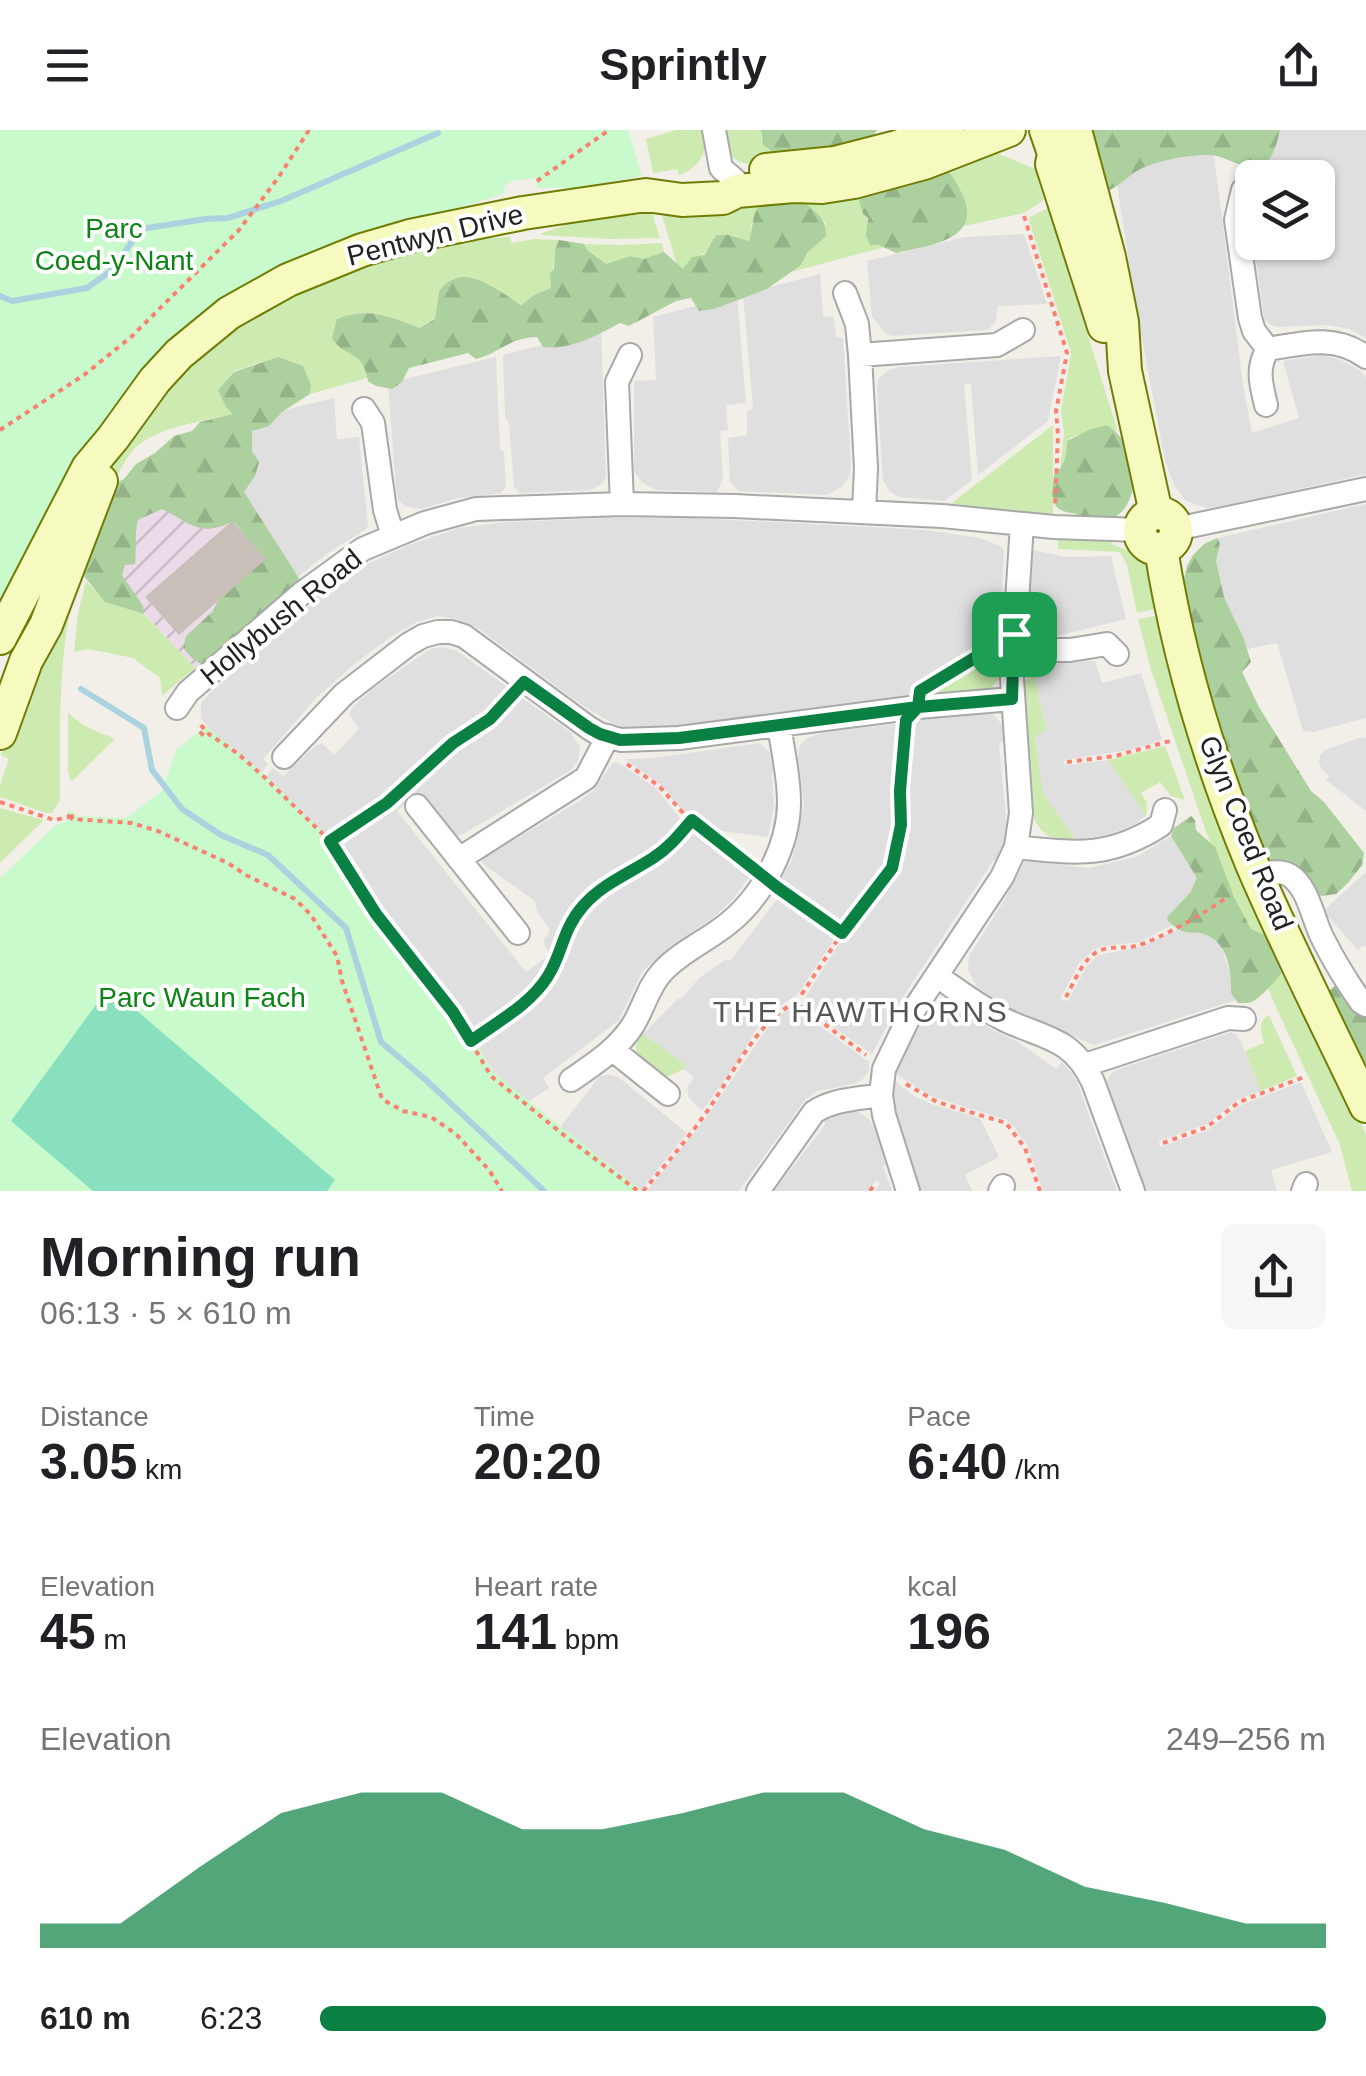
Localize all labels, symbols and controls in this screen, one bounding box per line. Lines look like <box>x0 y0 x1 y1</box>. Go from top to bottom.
icon: menu <box>40 38 95 93</box>
icon: share <box>1271 38 1326 93</box>
text: Sprintly <box>599 39 767 90</box>
map controls <box>1235 160 1335 260</box>
button: layers <box>1235 160 1335 260</box>
street label: Pentwyn Drive <box>344 198 526 272</box>
park label: Parc Coed-y-Nant <box>35 213 194 276</box>
street label: Hollybush Road <box>194 543 368 691</box>
pin <box>972 592 1057 677</box>
icon: arrive <box>987 607 1042 662</box>
street label: Glyn Coed Road <box>1193 731 1299 935</box>
park label: Parc Waun Fach <box>98 982 306 1013</box>
district label: THE HAWTHORNS <box>713 995 1009 1028</box>
button: share <box>1221 1224 1326 1329</box>
text: Morning run <box>40 1226 361 1288</box>
text: 06:13 · 5 × 610 m <box>40 1295 292 1331</box>
text: Distance <box>40 1401 149 1432</box>
text: Time <box>474 1401 535 1432</box>
text: Pace <box>907 1401 971 1432</box>
text: 3.05 <box>40 1434 137 1490</box>
text: 20:20 <box>474 1434 602 1490</box>
text: 6:40 <box>907 1434 1007 1490</box>
text: km <box>137 1454 182 1485</box>
text: /km <box>1007 1454 1060 1485</box>
text: Elevation <box>40 1571 155 1602</box>
text: Heart rate <box>474 1571 598 1602</box>
text: kcal <box>907 1571 957 1602</box>
text: 45 <box>40 1604 96 1660</box>
text: 141 <box>474 1604 557 1660</box>
text: 196 <box>907 1604 991 1660</box>
text: m <box>96 1624 127 1655</box>
text: bpm <box>557 1624 619 1655</box>
text: Elevation <box>40 1721 172 1757</box>
text: 249–256 m <box>1166 1721 1326 1757</box>
text: 610 m <box>40 2000 131 2036</box>
text: 6:23 <box>200 2000 262 2036</box>

